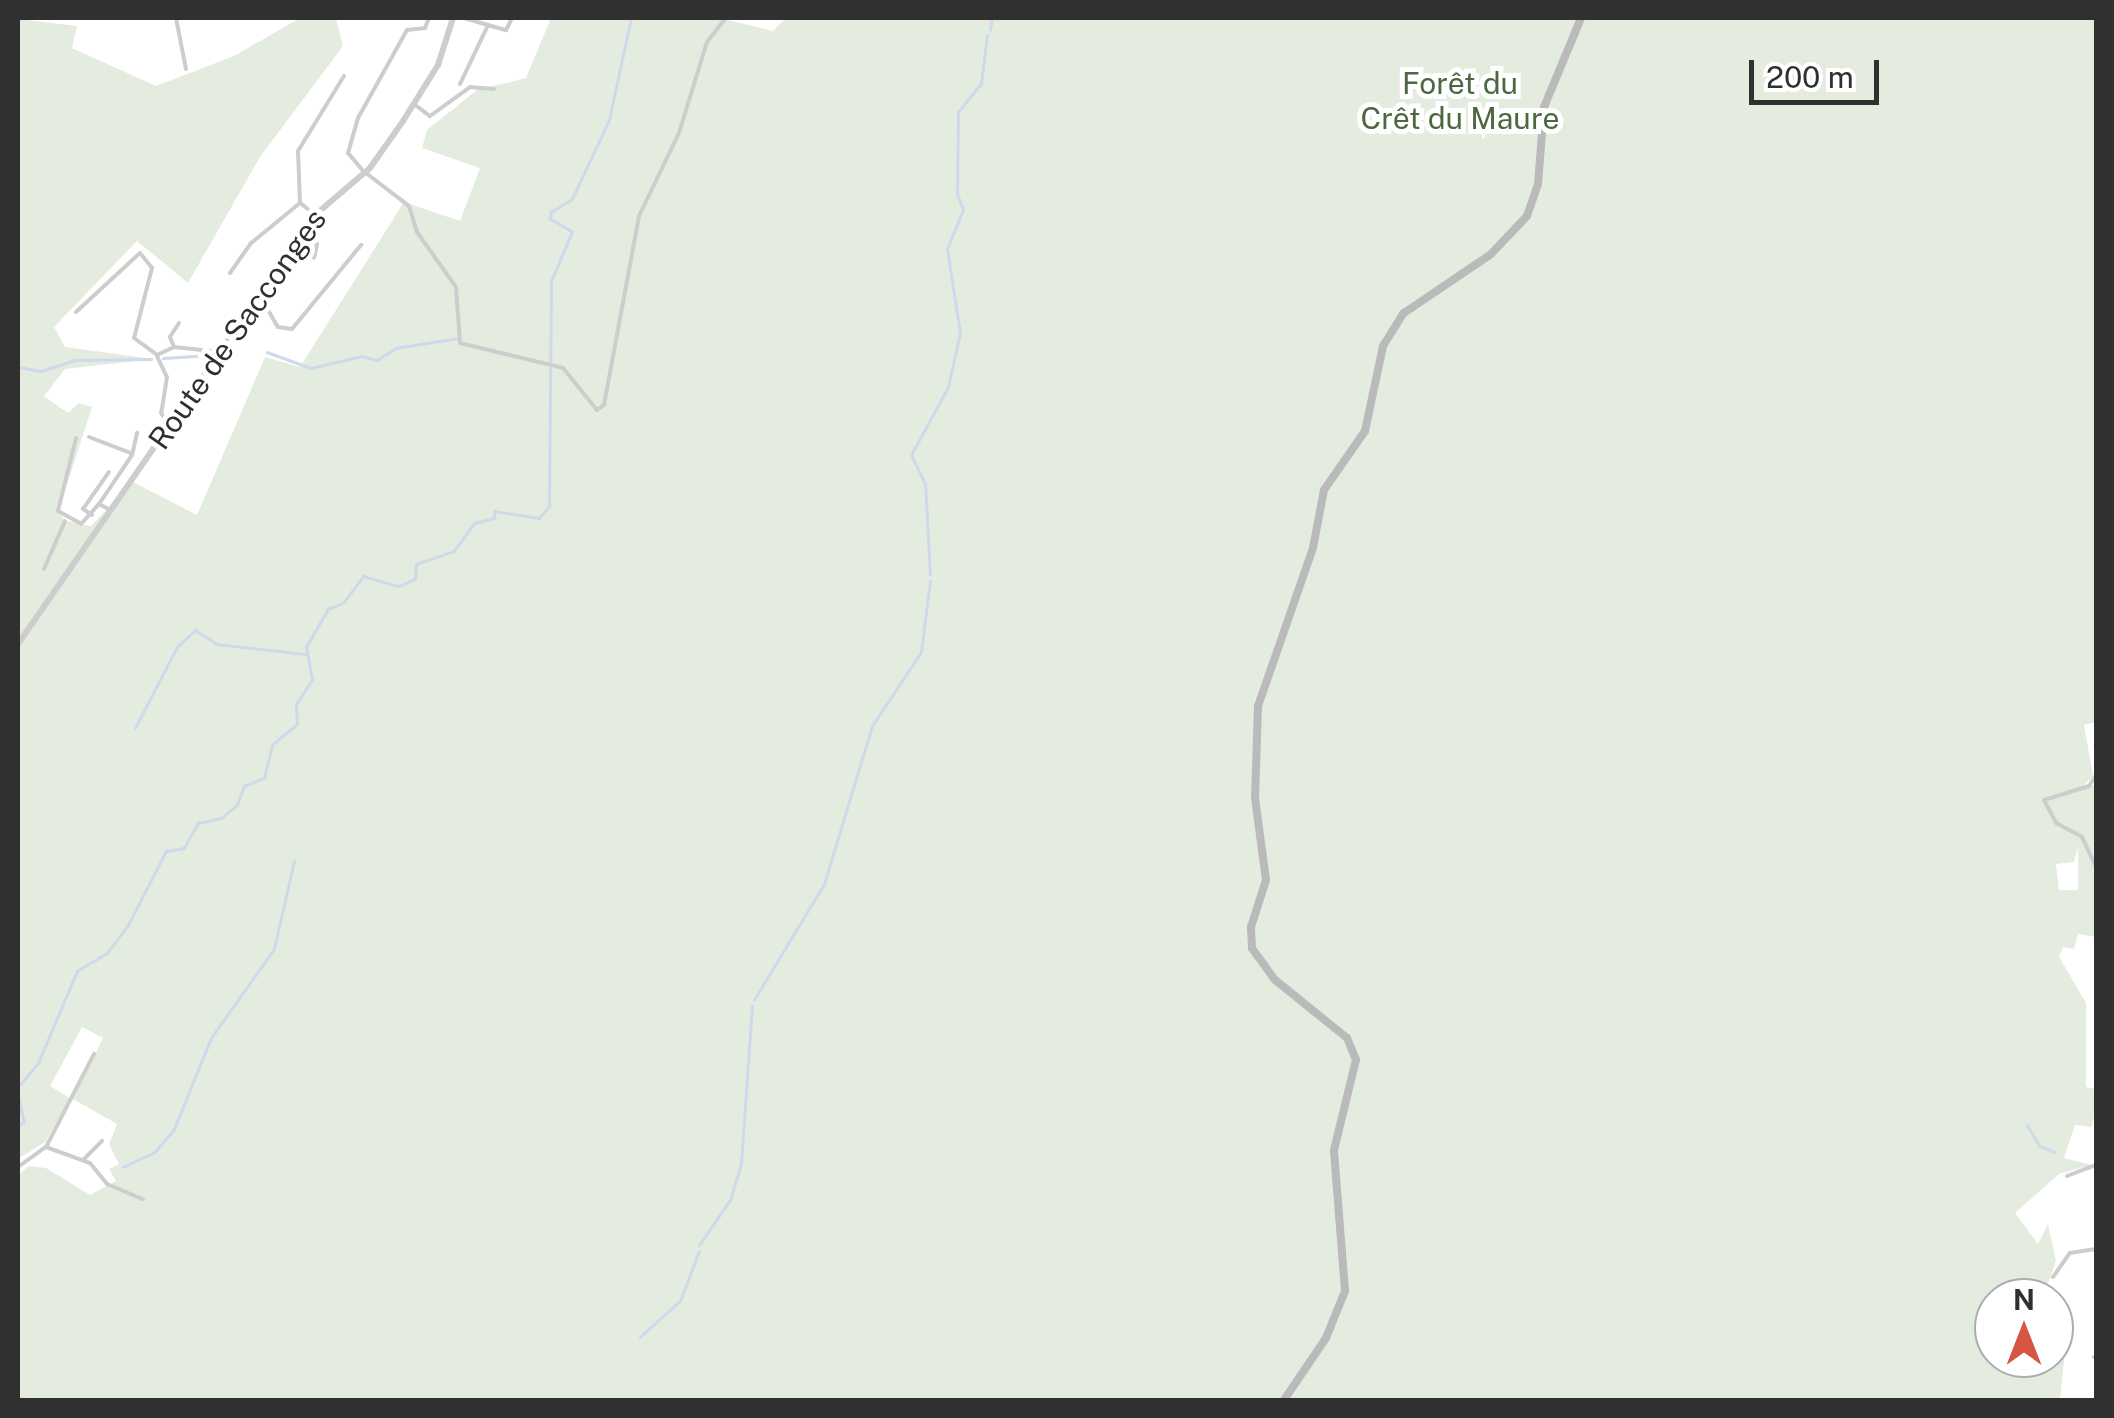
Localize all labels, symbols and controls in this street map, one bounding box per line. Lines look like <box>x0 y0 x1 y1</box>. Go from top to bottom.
scale bar <box>1754 40 1884 102</box>
text: 200 m <box>1766 59 1854 95</box>
park label: Forêt du Crêt du Maure <box>1360 65 1560 136</box>
street label: Route de Sacconges <box>140 202 334 456</box>
north arrow <box>1974 1278 2074 1378</box>
text: N <box>2013 1283 2035 1316</box>

